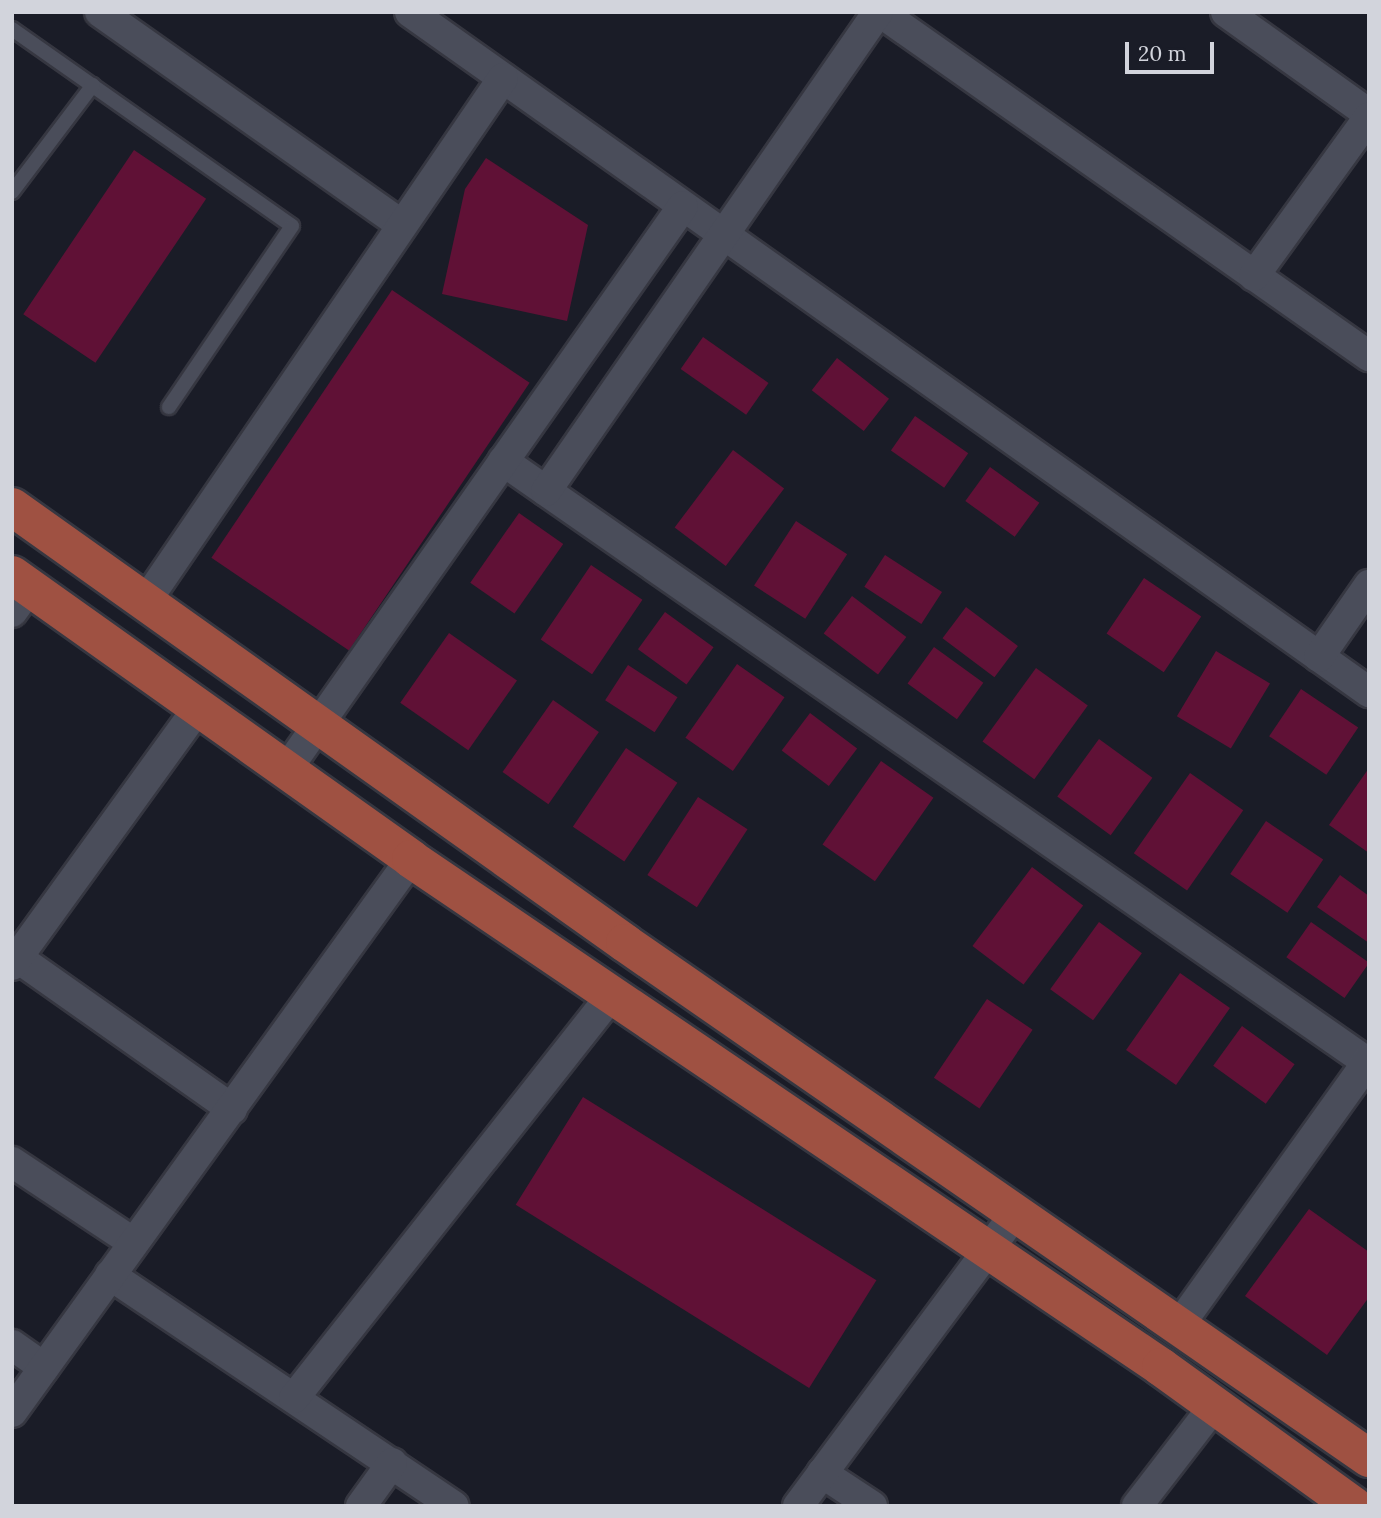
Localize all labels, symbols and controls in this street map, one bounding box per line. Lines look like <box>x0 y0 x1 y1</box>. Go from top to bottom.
scale bar <box>1129 28 1218 72</box>
text: 20 m <box>1138 40 1187 67</box>

